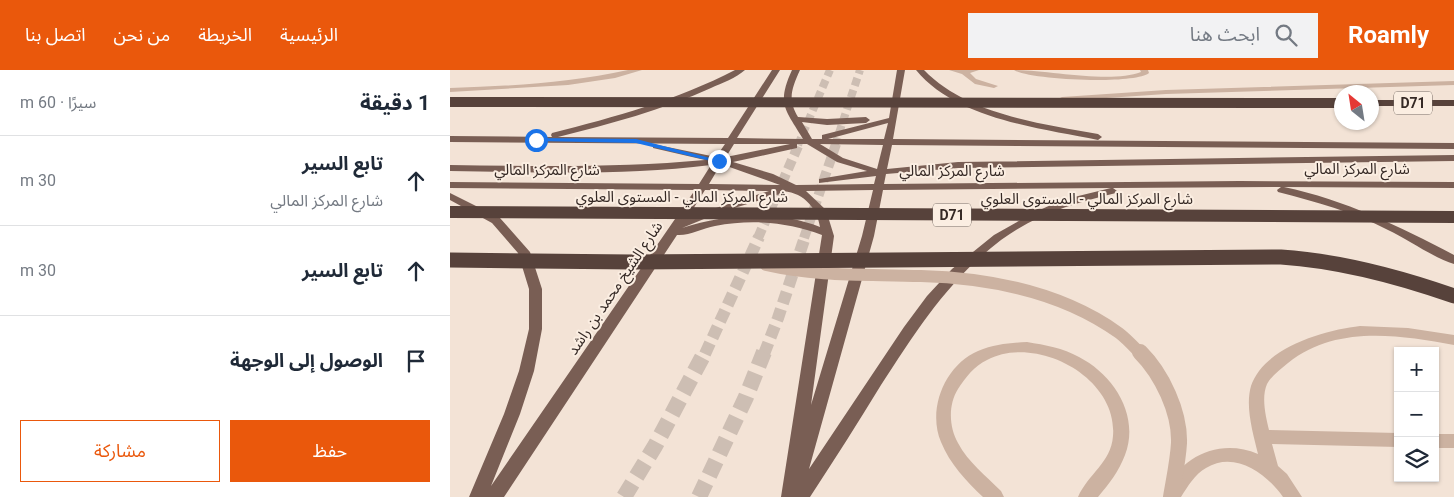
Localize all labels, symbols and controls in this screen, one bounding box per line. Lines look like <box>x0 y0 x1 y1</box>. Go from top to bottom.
search box <box>968 13 1318 58</box>
icon: search <box>1272 21 1300 49</box>
text: Roamly <box>1348 21 1429 49</box>
text: ابحث هنا <box>1190 23 1260 46</box>
text: اتصل بنا <box>25 24 86 45</box>
text: من نحن <box>114 24 170 45</box>
text: الخريطة <box>198 24 252 45</box>
text: الرئيسية <box>280 24 338 45</box>
north arrow <box>1334 85 1379 130</box>
text: 1 دقيقة <box>360 91 430 115</box>
road number: D71 <box>1394 92 1432 114</box>
text: سيرًا · 60 m <box>20 93 96 112</box>
route start <box>525 129 548 152</box>
route end <box>708 150 731 173</box>
text: تابع السير <box>302 152 383 175</box>
street label: شارع المركز المالي <box>1304 160 1410 181</box>
street label: شارع المركز المالي <box>494 161 600 182</box>
street label: شارع المركز المالي <box>899 162 1005 183</box>
icon: ahead <box>402 167 430 195</box>
text: 30 m <box>20 171 56 190</box>
street label: شارع المركز المالي - المستوى العلوي <box>576 188 788 209</box>
street label: شارع المركز المالي - المستوى العلوي <box>981 190 1193 211</box>
text: شارع المركز المالي <box>270 191 383 210</box>
road number: D71 <box>933 204 971 226</box>
street label: شارع الشيخ محمد بن راشد <box>564 218 669 360</box>
icon: ahead <box>402 257 430 285</box>
text: تابع السير <box>302 259 383 282</box>
text: 30 m <box>20 261 56 280</box>
icon: arrive <box>402 347 430 375</box>
map controls <box>1394 347 1439 482</box>
button: + <box>1394 347 1439 392</box>
text: الوصول إلى الوجهة <box>230 349 383 372</box>
button: − <box>1394 392 1439 437</box>
button: مشاركة <box>20 420 220 482</box>
button: حفظ <box>230 420 430 482</box>
button: layers <box>1394 437 1439 482</box>

